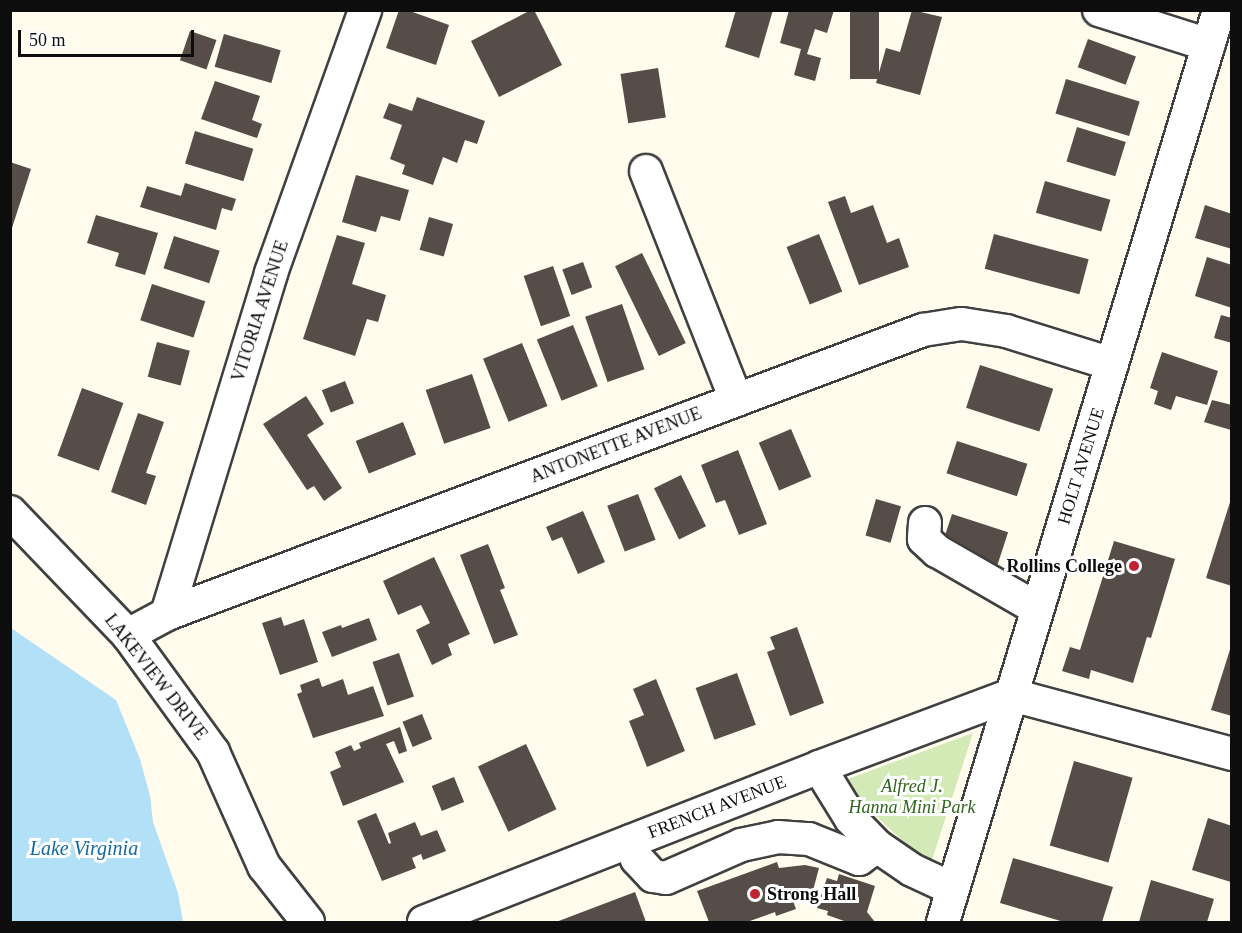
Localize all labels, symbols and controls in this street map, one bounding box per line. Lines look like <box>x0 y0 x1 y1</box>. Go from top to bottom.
scale bar <box>21 18 196 56</box>
text: 50 m <box>29 30 66 50</box>
street label: VITORIA AVENUE <box>227 236 293 386</box>
street label: ANTONETTE AVENUE <box>527 402 705 488</box>
street label: HOLT AVENUE <box>1053 404 1109 528</box>
place label: Rollins College <box>1007 555 1122 577</box>
marker: Rollins College <box>1127 559 1141 573</box>
street label: LAKEVIEW DRIVE <box>100 609 212 745</box>
street label: FRENCH AVENUE <box>644 771 790 843</box>
park label: Alfred J. Hanna Mini Park <box>849 776 975 818</box>
water label: Lake Virginia <box>30 836 138 860</box>
place label: Strong Hall <box>767 883 856 905</box>
marker: Strong Hall <box>748 887 762 901</box>

